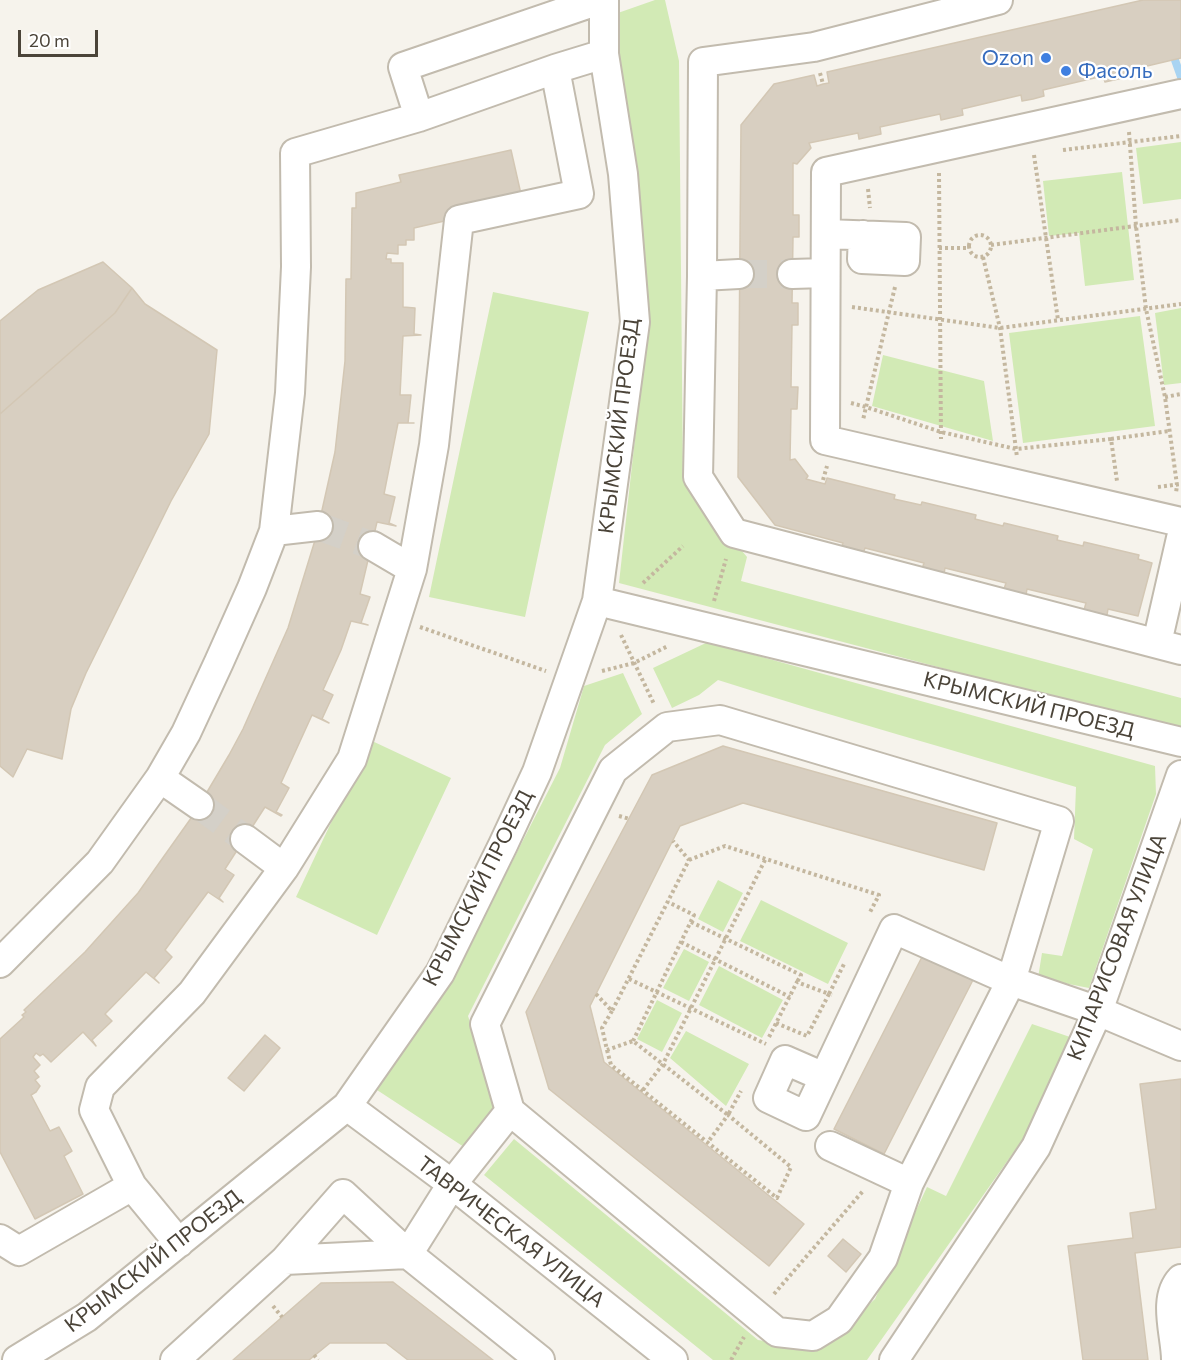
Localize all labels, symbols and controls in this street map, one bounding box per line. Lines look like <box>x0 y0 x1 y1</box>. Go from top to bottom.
scale bar <box>21 18 100 56</box>
text: 20 m <box>29 29 70 51</box>
place label: Ozon <box>982 45 1034 71</box>
marker: Ozon <box>1039 51 1053 65</box>
place label: Фасоль <box>1078 58 1153 84</box>
marker: Фасоль <box>1059 64 1073 78</box>
street label: КРЫМСКИЙ ПРОЕЗД <box>593 317 645 535</box>
street label: КРЫМСКИЙ ПРОЕЗД <box>921 667 1137 743</box>
street label: КРЫМСКИЙ ПРОЕЗД <box>418 786 538 990</box>
street label: КИПАРИСОВАЯ УЛИЦА <box>1062 830 1172 1064</box>
street label: ТАВРИЧЕСКАЯ УЛИЦА <box>412 1151 610 1313</box>
street label: КРЫМСКИЙ ПРОЕЗД <box>60 1184 246 1338</box>

